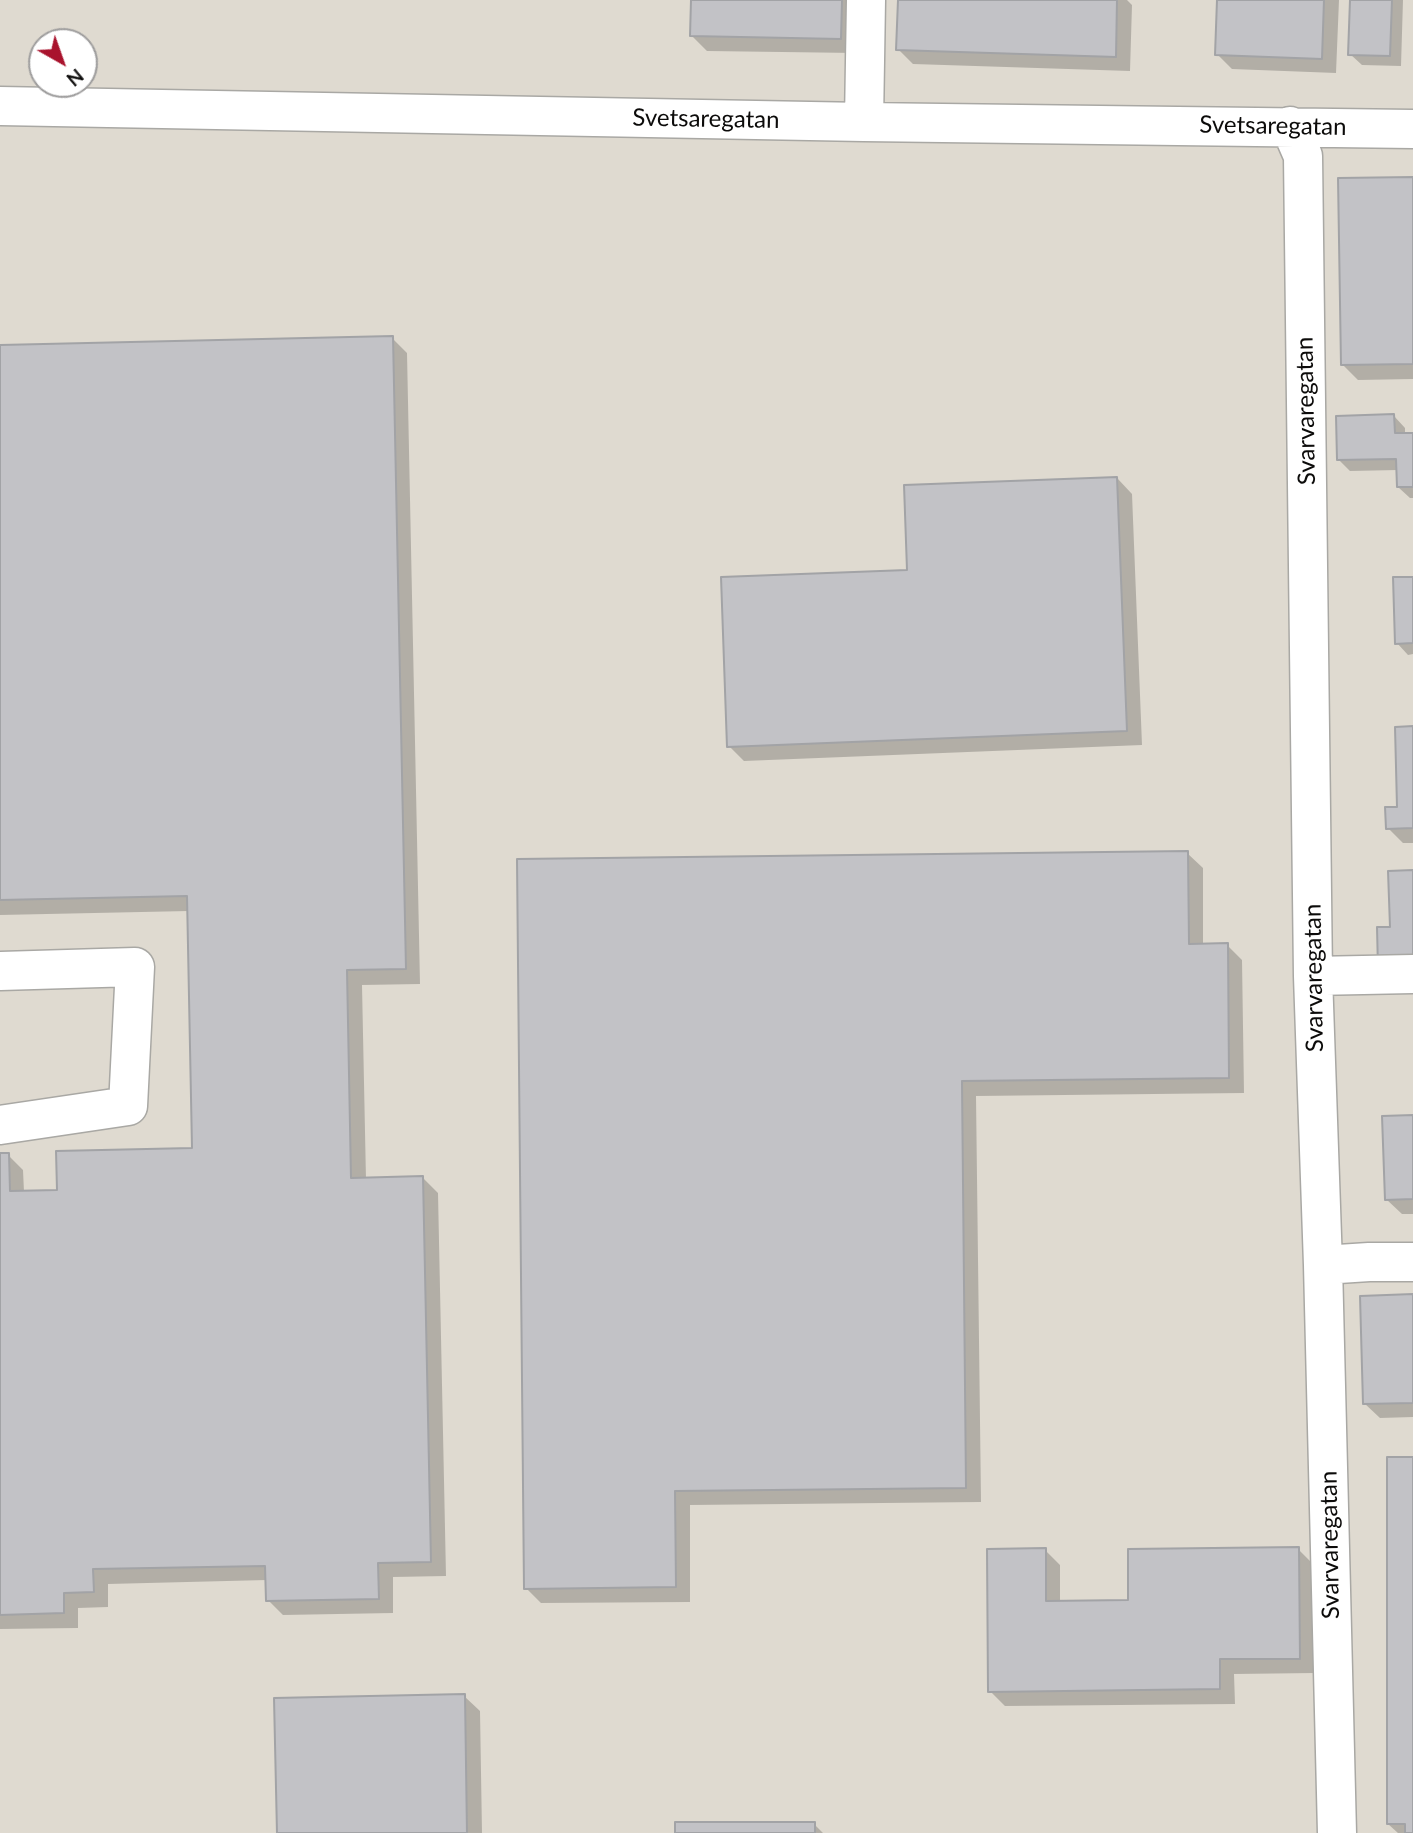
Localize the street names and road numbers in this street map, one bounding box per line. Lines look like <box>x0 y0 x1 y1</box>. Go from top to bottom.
street label: Svetsaregatan <box>632 103 780 135</box>
street label: Svetsaregatan <box>1199 110 1347 142</box>
street label: Svarvaregatan <box>1290 337 1322 485</box>
street label: Svarvaregatan <box>1298 904 1330 1052</box>
street label: Svarvaregatan <box>1314 1471 1346 1619</box>

